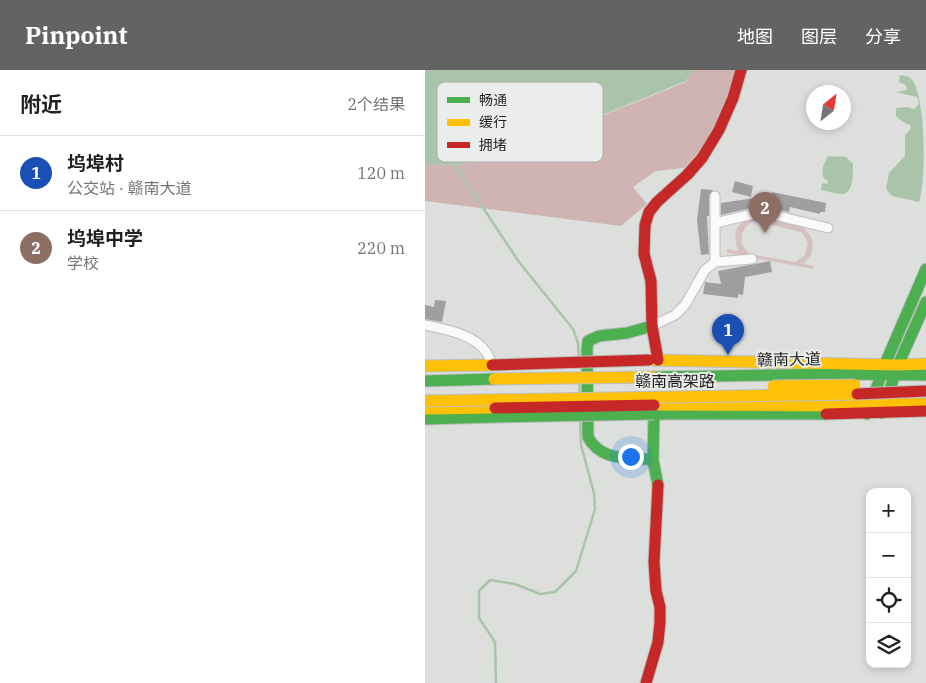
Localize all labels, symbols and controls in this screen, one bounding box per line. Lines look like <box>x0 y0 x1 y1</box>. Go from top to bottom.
text: Pinpoint <box>25 19 127 51</box>
text: 地图 <box>737 25 773 48</box>
text: 图层 <box>801 25 837 48</box>
text: 分享 <box>865 25 901 48</box>
legend <box>437 82 603 162</box>
north arrow <box>806 85 851 130</box>
text: 附近 <box>20 90 62 118</box>
text: 畅通 <box>479 91 507 109</box>
text: 2个结果 <box>347 94 405 114</box>
text: 缓行 <box>479 113 507 131</box>
text: 拥堵 <box>479 136 507 154</box>
text: 坞埠村 <box>67 151 124 175</box>
text: 1 <box>31 163 41 183</box>
text: 120 m <box>357 163 405 183</box>
text: 公交站 · 赣南大道 <box>67 178 192 198</box>
pin: 2 <box>749 192 781 233</box>
text: 坞埠中学 <box>67 226 143 250</box>
text: 2 <box>31 238 41 258</box>
text: 220 m <box>357 238 405 258</box>
text: 学校 <box>67 253 99 273</box>
pin: 1 <box>712 314 744 355</box>
street label: 赣南大道 <box>757 348 821 370</box>
street label: 赣南高架路 <box>635 371 715 391</box>
your location <box>618 444 644 470</box>
map controls <box>866 488 911 668</box>
button: + <box>866 488 911 533</box>
button: − <box>866 533 911 578</box>
button: locate <box>866 578 911 623</box>
button: layers <box>866 623 911 668</box>

